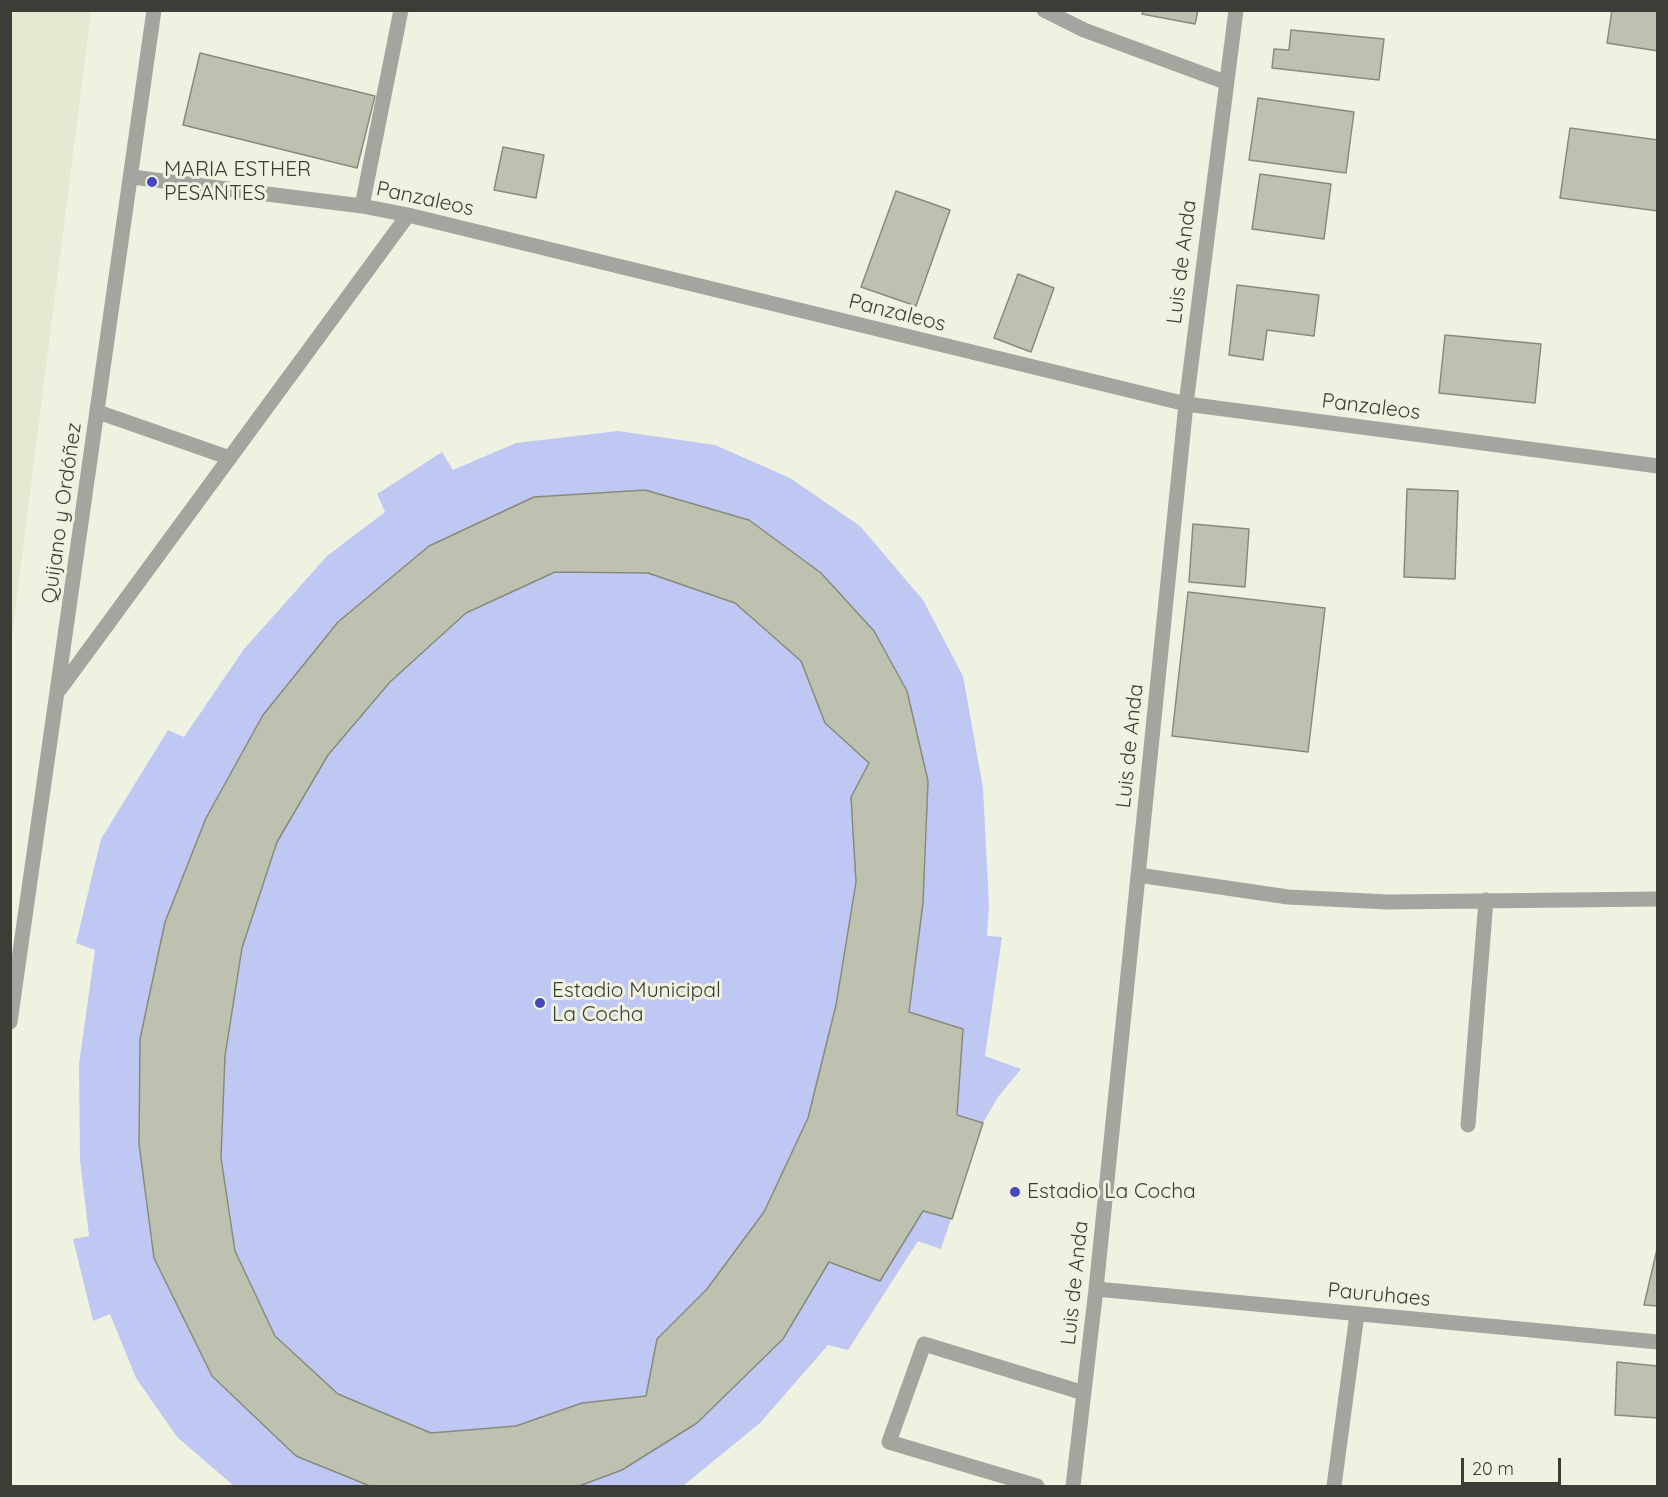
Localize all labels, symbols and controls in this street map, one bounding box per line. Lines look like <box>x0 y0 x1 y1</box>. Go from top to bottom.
place label: MARIA ESTHER PESANTES <box>164 157 311 207</box>
marker: MARIA ESTHER PESANTES <box>145 175 159 189</box>
street label: Panzaleos <box>374 176 476 222</box>
street label: Luis de Anda <box>1162 199 1202 325</box>
street label: Panzaleos <box>846 289 948 337</box>
street label: Panzaleos <box>1320 388 1422 426</box>
street label: Quijano y Ordóñez <box>37 421 87 605</box>
street label: Luis de Anda <box>1111 683 1149 809</box>
place label: Estadio Municipal La Cocha <box>552 978 721 1028</box>
marker: Estadio Municipal La Cocha <box>533 996 547 1010</box>
place label: Estadio La Cocha <box>1027 1179 1196 1205</box>
marker: Estadio La Cocha <box>1008 1185 1022 1199</box>
street label: Luis de Anda <box>1056 1220 1094 1346</box>
street label: Pauruhaes <box>1326 1278 1432 1312</box>
scale bar <box>1464 1446 1564 1484</box>
text: 20 m <box>1472 1457 1514 1480</box>

